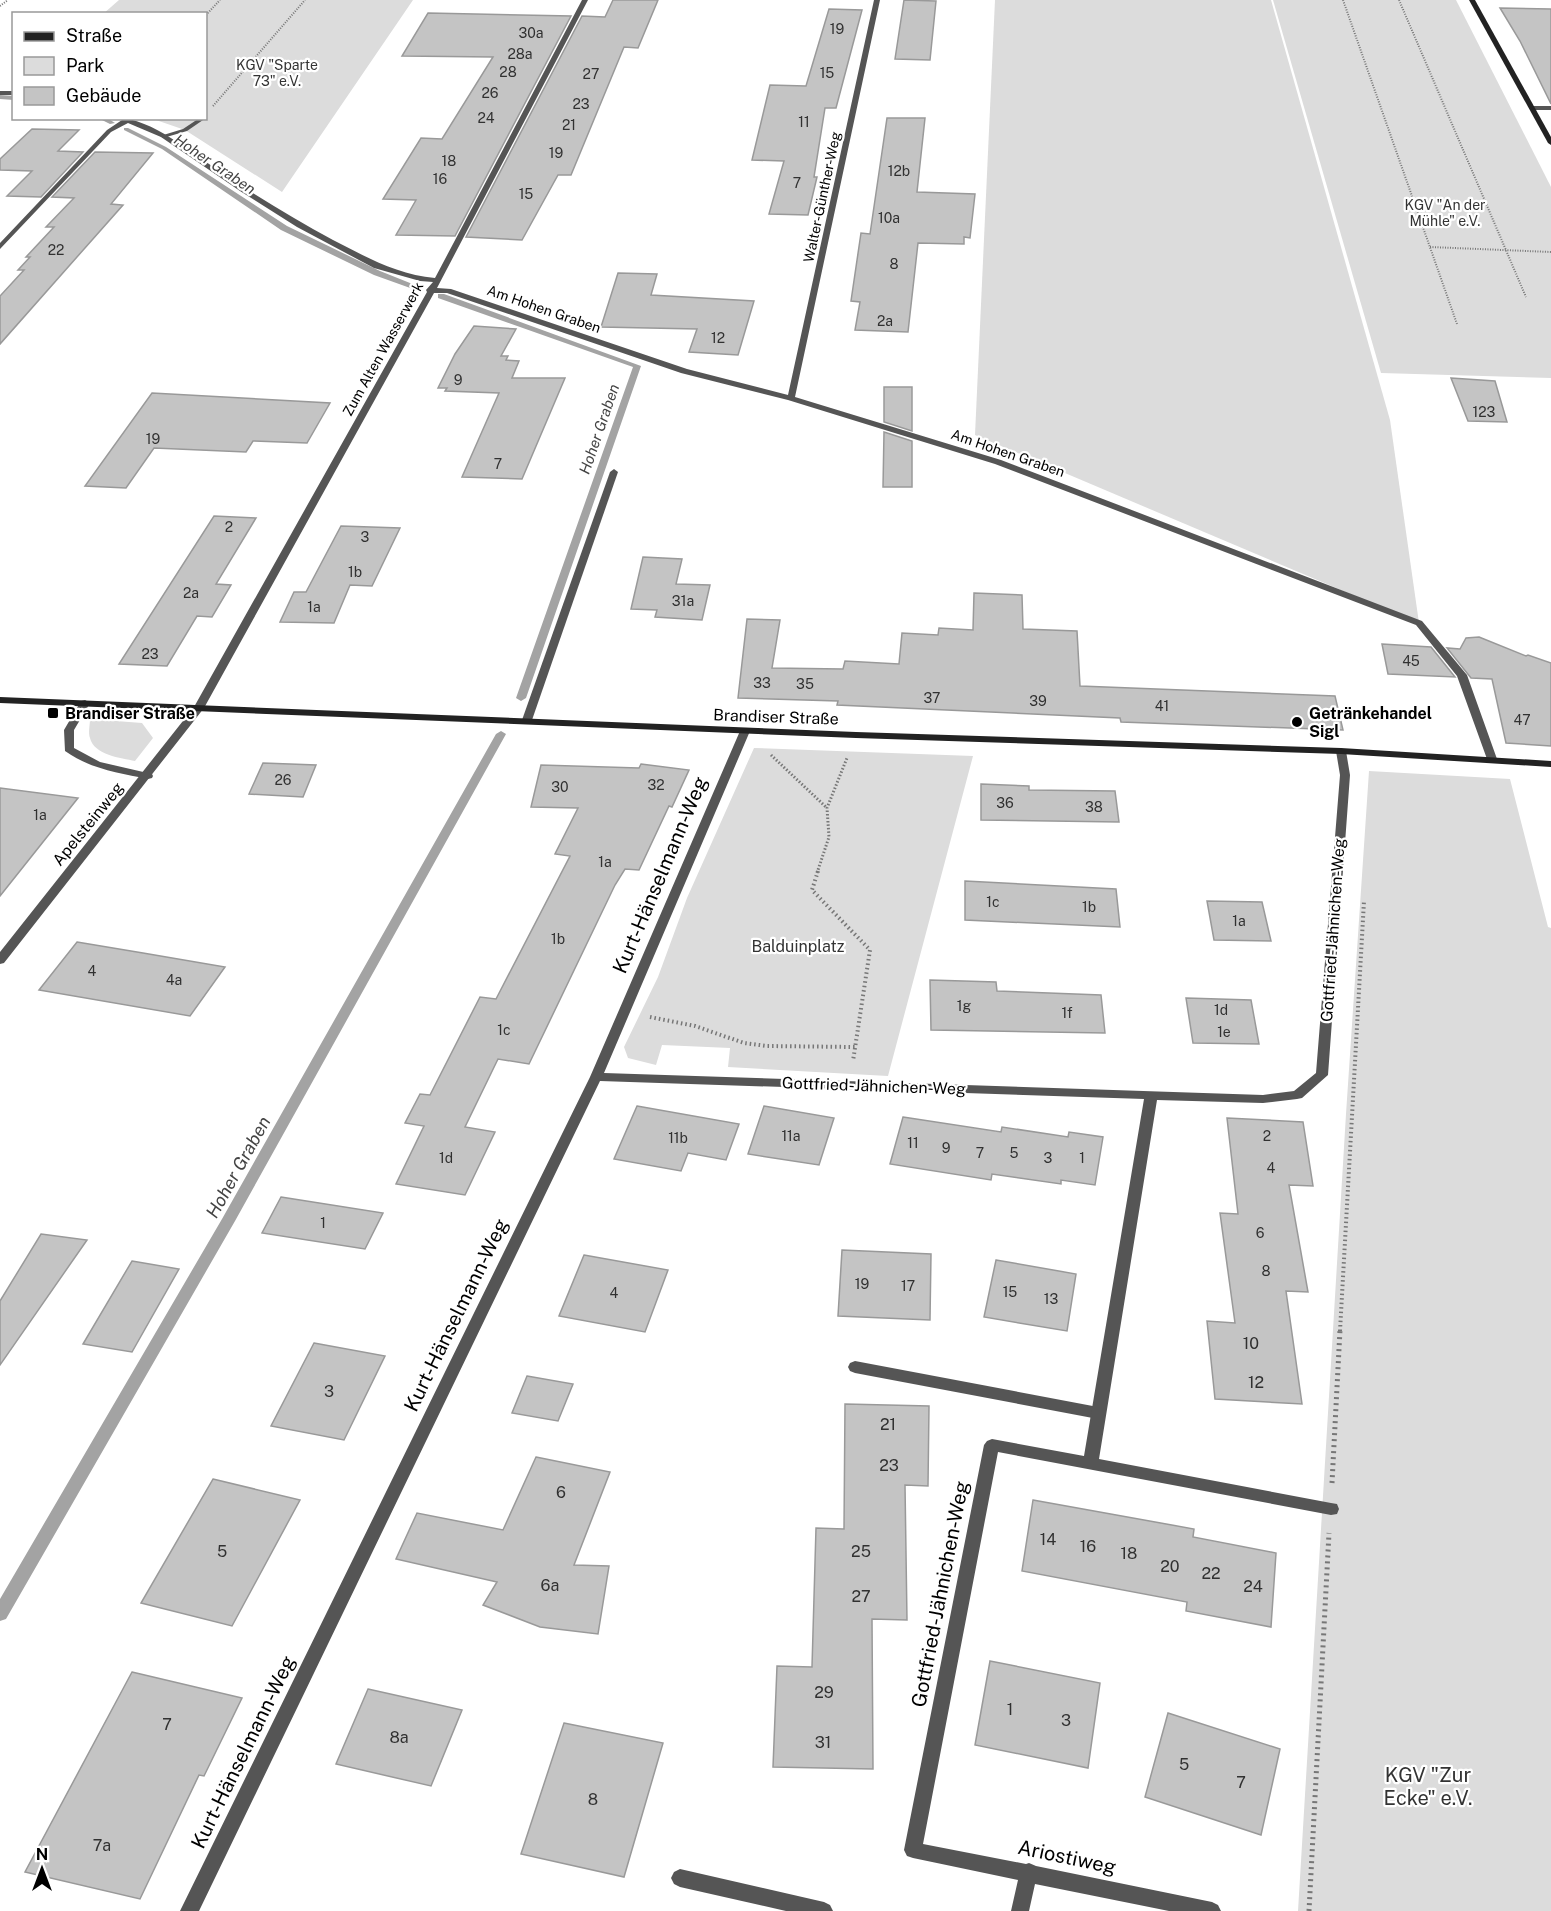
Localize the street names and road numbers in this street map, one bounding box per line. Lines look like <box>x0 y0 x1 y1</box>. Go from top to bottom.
street label: Walter-Günther-Weg <box>800 130 844 264</box>
street label: Zum Alten Wasserwerk <box>339 279 427 419</box>
street label: Am Hohen Graben <box>485 282 603 336</box>
street label: Am Hohen Graben <box>949 426 1067 480</box>
street label: Brandiser Straße <box>713 705 839 729</box>
street label: Kurt-Hänselmann-Weg <box>608 773 712 977</box>
street label: Apelsteinweg <box>49 778 127 870</box>
street label: Gottfried-Jähnichen-Weg <box>1317 838 1349 1022</box>
street label: Gottfried-Jähnichen-Weg <box>782 1073 966 1099</box>
street label: Kurt-Hänselmann-Weg <box>399 1215 513 1415</box>
street label: Gottfried-Jähnichen-Weg <box>906 1479 974 1709</box>
street label: Kurt-Hänselmann-Weg <box>186 1652 300 1852</box>
street label: Ariostiweg <box>1016 1835 1118 1879</box>

